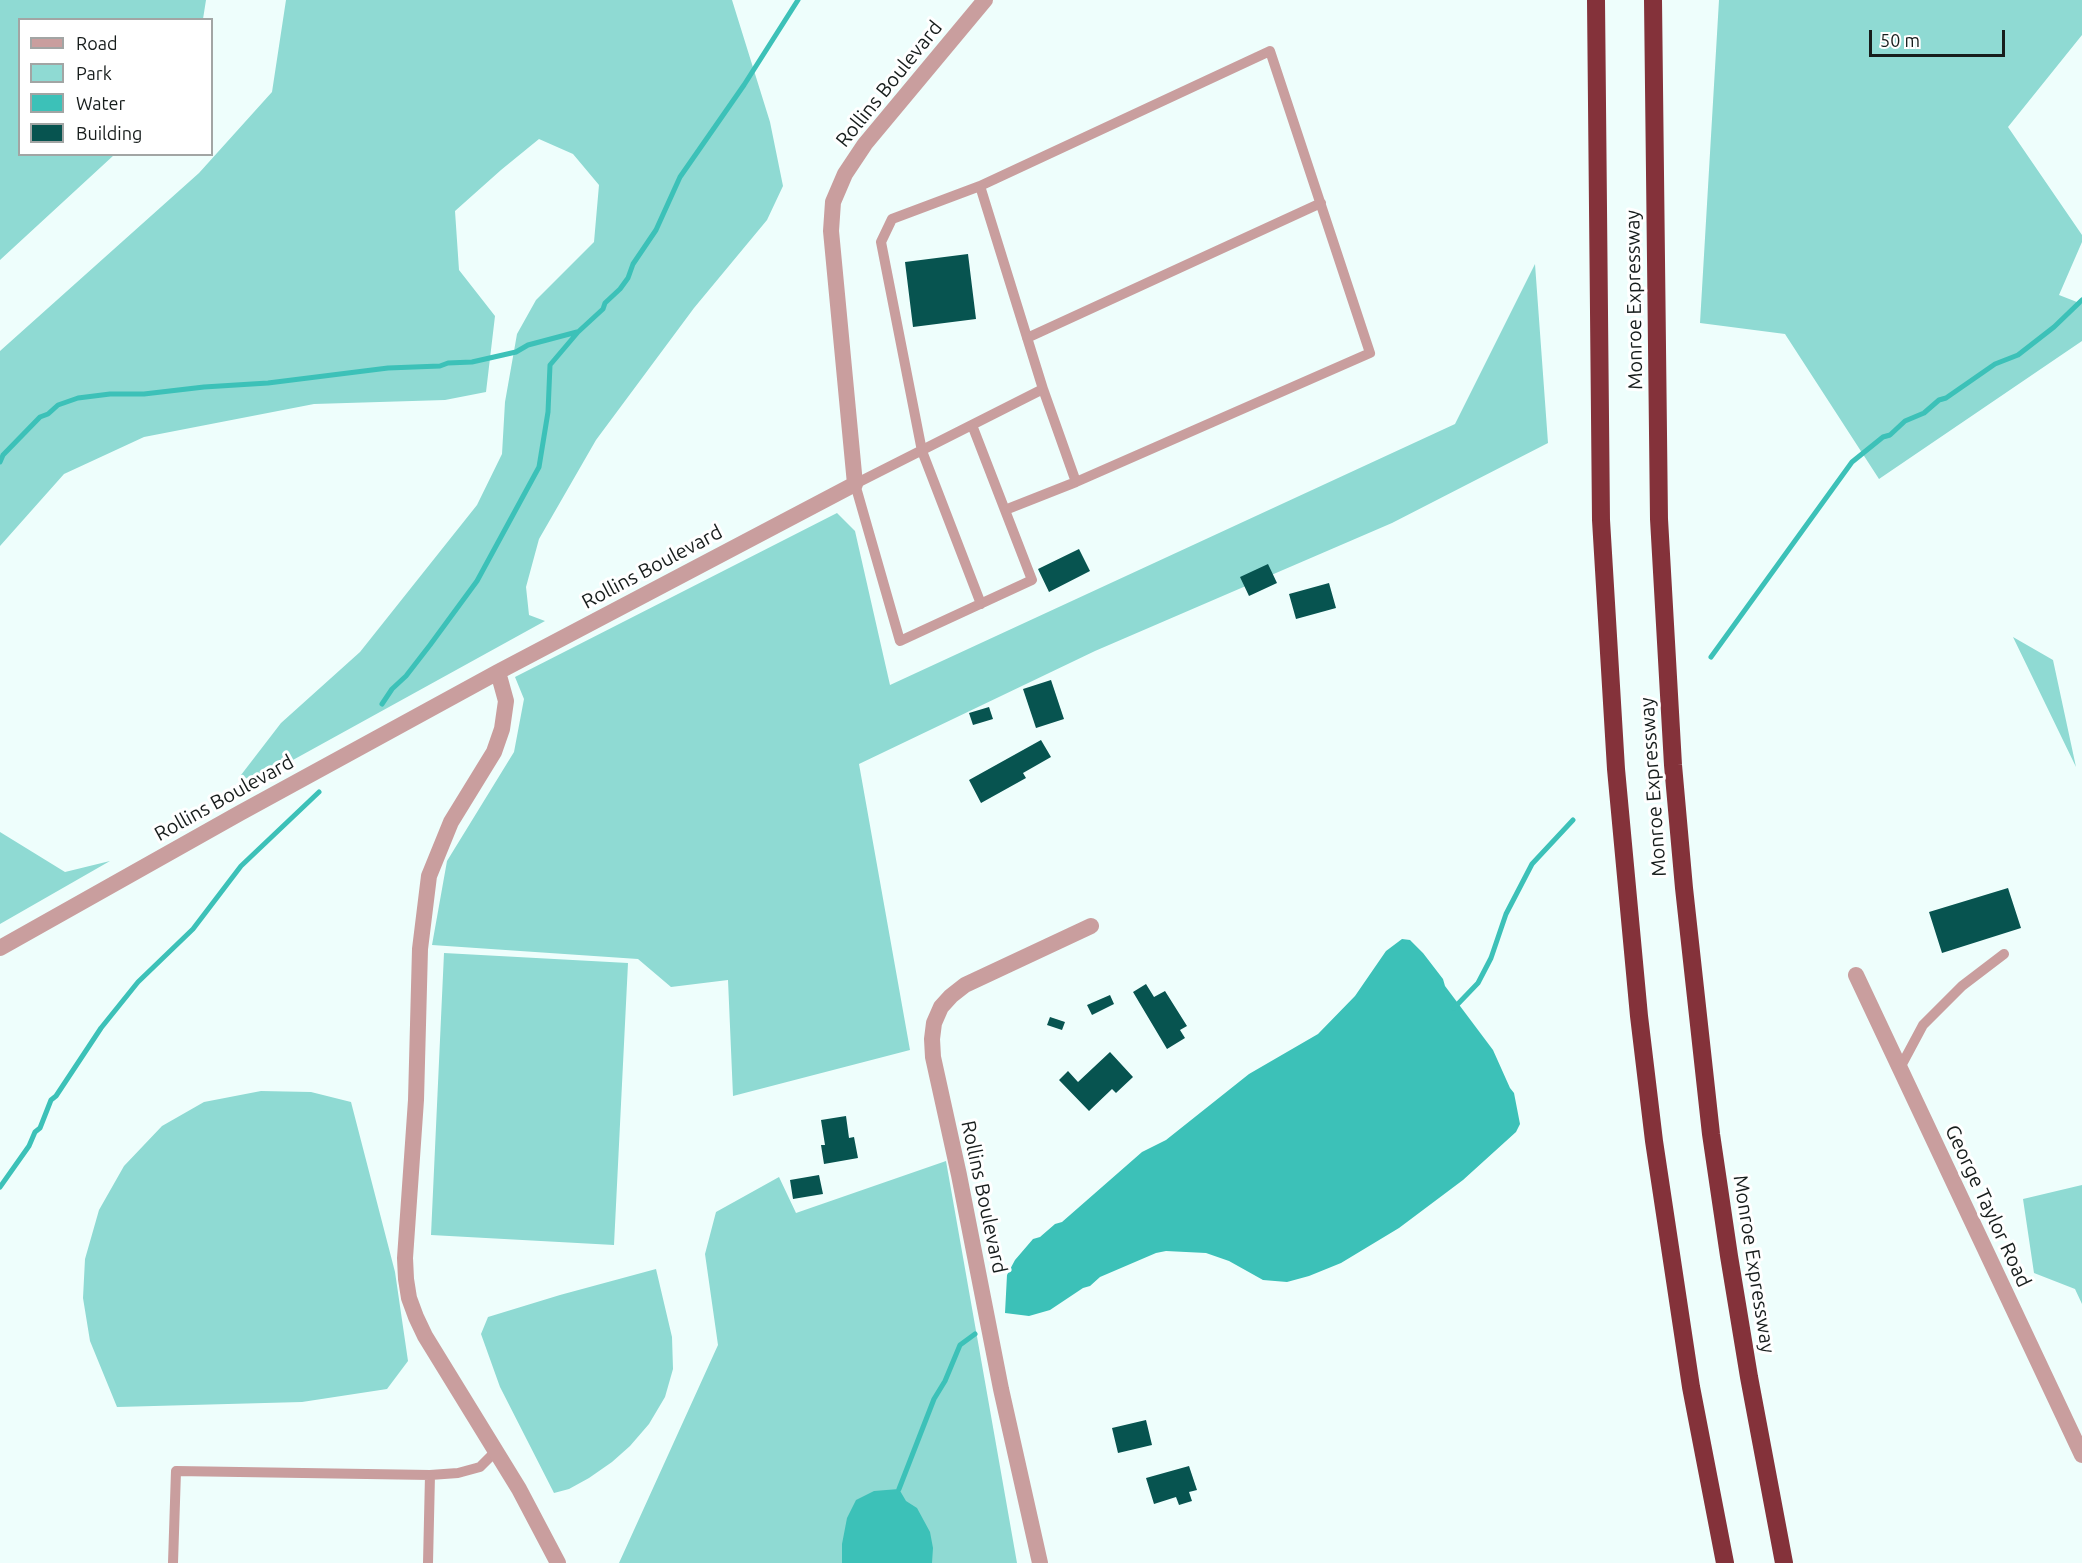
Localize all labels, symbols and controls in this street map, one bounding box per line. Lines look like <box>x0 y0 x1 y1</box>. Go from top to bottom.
street label: Rollins Boulevard <box>831 16 947 152</box>
legend <box>18 18 213 156</box>
scale bar <box>1872 18 2008 56</box>
text: 50 m <box>1880 30 1920 50</box>
text: Road <box>76 33 118 53</box>
text: Park <box>76 63 112 83</box>
text: Water <box>76 93 125 113</box>
text: Building <box>76 123 142 143</box>
street label: Monroe Expressway <box>1620 210 1648 390</box>
street label: Rollins Boulevard <box>578 520 726 614</box>
street label: Monroe Expressway <box>1635 696 1671 878</box>
street label: Rollins Boulevard <box>150 750 298 846</box>
street label: Rollins Boulevard <box>956 1118 1012 1276</box>
street label: George Taylor Road <box>1940 1121 2036 1291</box>
street label: Monroe Expressway <box>1728 1173 1780 1355</box>

